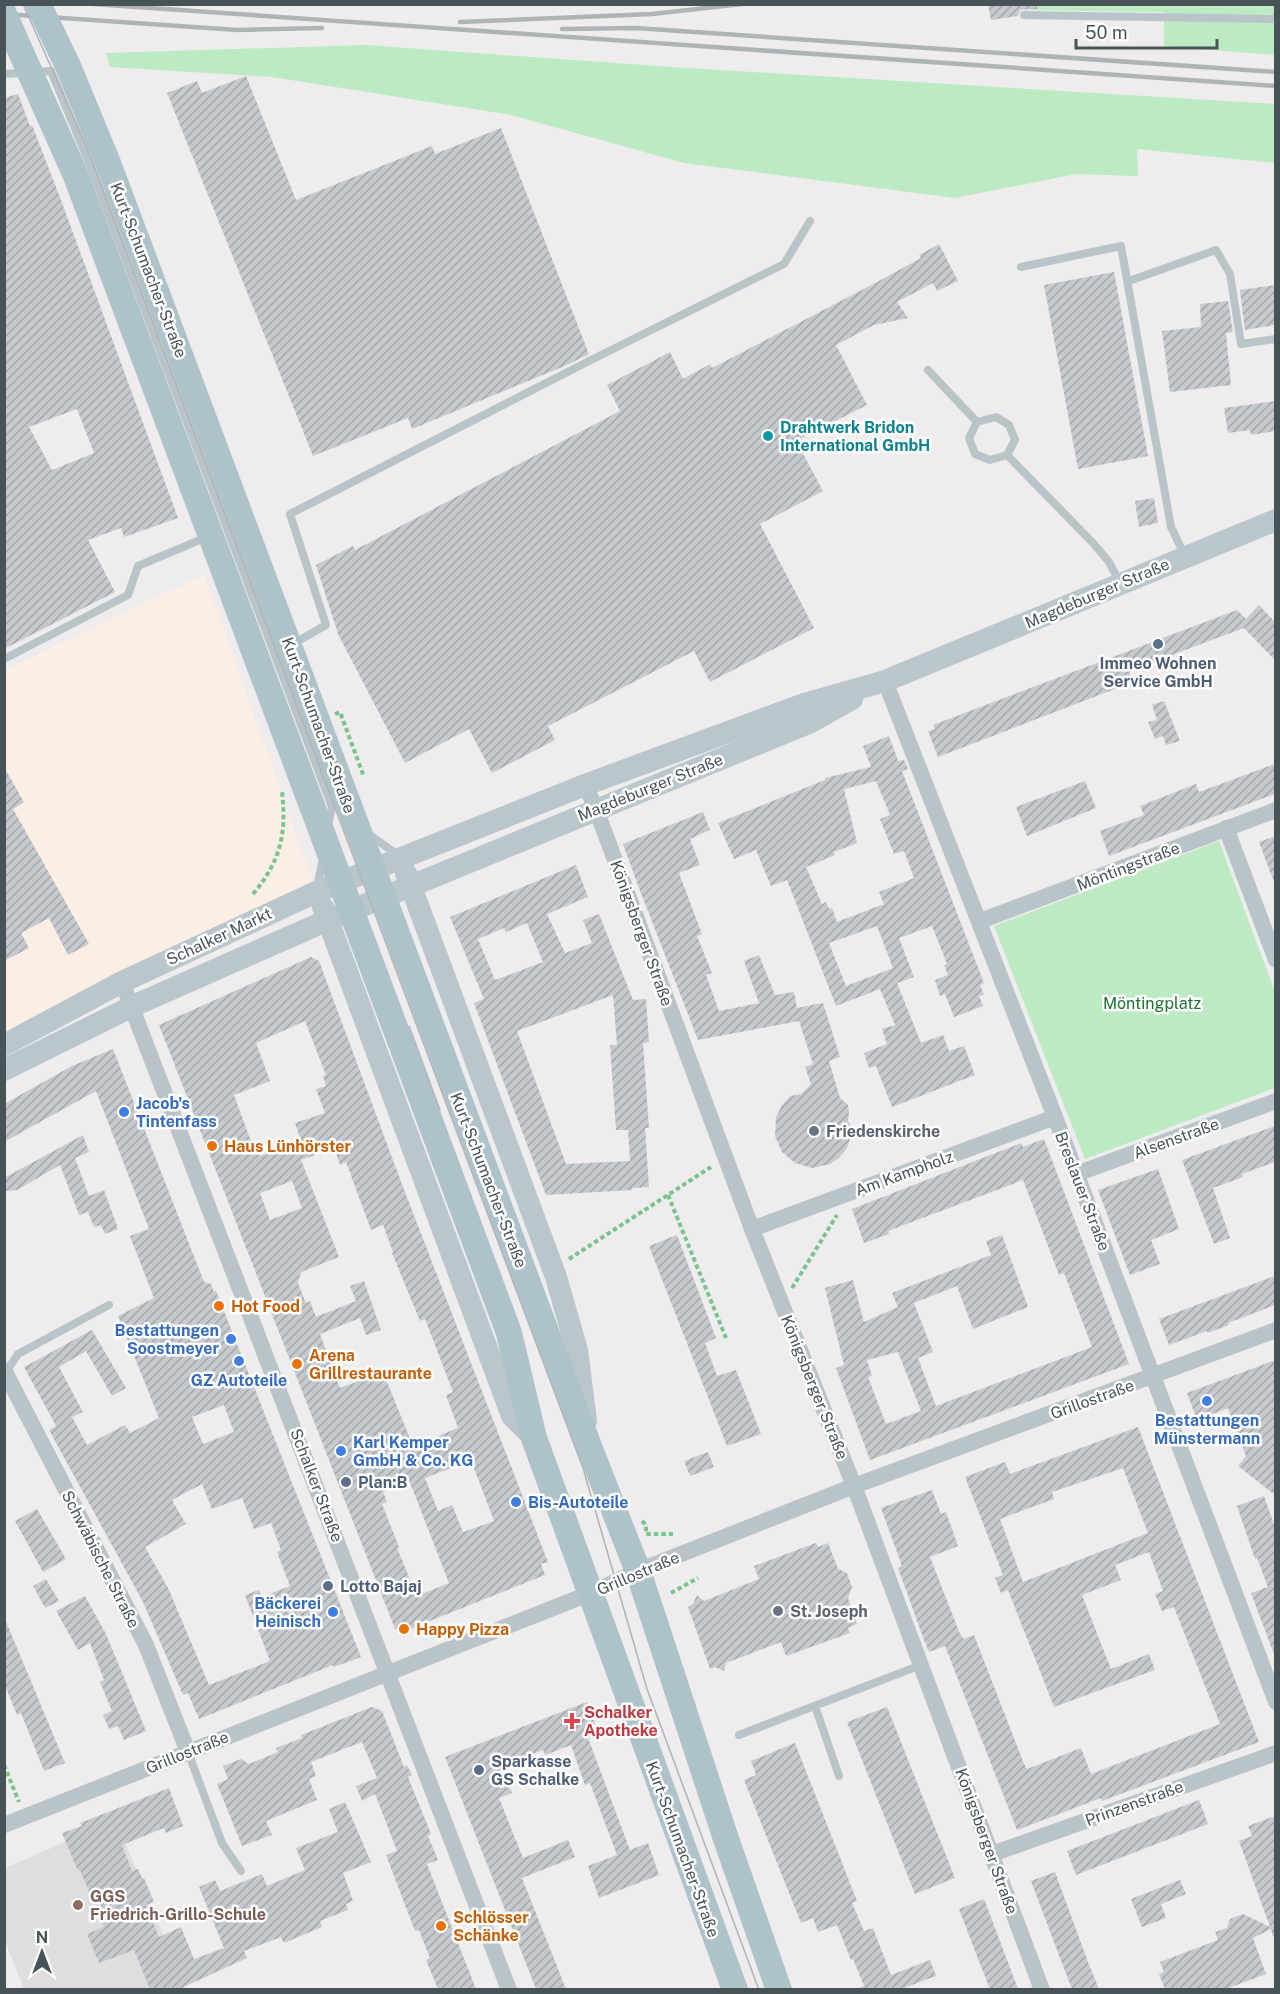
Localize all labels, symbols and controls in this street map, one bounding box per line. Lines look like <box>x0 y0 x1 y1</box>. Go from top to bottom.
scale bar <box>1076 12 1217 50</box>
text: 50 m <box>1085 22 1128 43</box>
street label: Kurt-Schumacher-Straße <box>106 180 191 360</box>
place label: Drahtwerk Bridon International GmbH <box>780 418 930 455</box>
marker: Drahtwerk Bridon International GmbH <box>761 429 775 443</box>
street label: Magdeburger Straße <box>1022 554 1172 632</box>
street label: Kurt-Schumacher-Straße <box>278 635 359 816</box>
marker: Immeo Wohnen Service GmbH <box>1151 637 1165 651</box>
place label: Immeo Wohnen Service GmbH <box>1100 654 1216 691</box>
street label: Magdeburger Straße <box>575 750 726 825</box>
street label: Möntingstraße <box>1074 838 1182 895</box>
street label: Königsberger Straße <box>606 858 677 1009</box>
street label: Schalker Markt <box>163 904 275 969</box>
park label: Möntingplatz <box>1103 994 1201 1013</box>
street label: Kurt-Schumacher-Straße <box>446 1090 531 1270</box>
place label: Jacob's Tintenfass <box>136 1094 217 1131</box>
marker: Jacob's Tintenfass <box>117 1105 131 1119</box>
street label: Alsenstraße <box>1131 1114 1222 1163</box>
place label: Friedenskirche <box>826 1122 940 1141</box>
marker: Friedenskirche <box>807 1124 821 1138</box>
street label: Breslauer Straße <box>1051 1129 1114 1253</box>
place label: Haus Lünhörster <box>224 1137 352 1156</box>
marker: Haus Lünhörster <box>205 1139 219 1153</box>
street label: Am Kampholz <box>853 1147 956 1200</box>
place label: Hot Food <box>231 1297 300 1316</box>
marker: Hot Food <box>212 1299 226 1313</box>
street label: Königsberger Straße <box>777 1312 852 1462</box>
place label: Bestattungen Soostmeyer <box>115 1321 219 1358</box>
marker: Bestattungen Soostmeyer <box>224 1332 238 1346</box>
place label: Arena Grillrestaurante <box>309 1346 432 1383</box>
marker: GZ Autoteile <box>232 1354 246 1368</box>
marker: Arena Grillrestaurante <box>290 1357 304 1371</box>
place label: GZ Autoteile <box>191 1371 287 1390</box>
street label: Grillostraße <box>1048 1376 1137 1423</box>
marker: Bestattungen Münstermann <box>1200 1394 1214 1408</box>
place label: Bestattungen Münstermann <box>1154 1411 1260 1448</box>
street label: Schalker Straße <box>286 1426 347 1545</box>
place label: Karl Kemper GmbH & Co. KG <box>353 1433 473 1470</box>
marker: Karl Kemper GmbH & Co. KG <box>334 1444 348 1458</box>
place label: Plan:B <box>358 1473 408 1492</box>
marker: Plan:B <box>339 1475 353 1489</box>
street label: Schwäbische Straße <box>58 1487 143 1631</box>
place label: Bis-Autoteile <box>528 1493 629 1512</box>
marker: Bis-Autoteile <box>509 1495 523 1509</box>
street label: Grillostraße <box>594 1548 682 1599</box>
place label: Lotto Bajaj <box>340 1577 422 1596</box>
marker: Lotto Bajaj <box>321 1579 335 1593</box>
place label: Bäckerei Heinisch <box>254 1594 321 1631</box>
place label: St. Joseph <box>790 1602 868 1621</box>
marker: St. Joseph <box>771 1604 785 1618</box>
marker: Bäckerei Heinisch <box>326 1605 340 1619</box>
place label: Happy Pizza <box>416 1620 509 1639</box>
marker: Happy Pizza <box>397 1622 411 1636</box>
place label: Schalker Apotheke <box>584 1703 658 1740</box>
marker: Schalker Apotheke <box>565 1714 579 1728</box>
street label: Grillostraße <box>143 1727 231 1778</box>
place label: Sparkasse GS Schalke <box>491 1752 579 1789</box>
street label: Kurt-Schumacher-Straße <box>642 1759 723 1940</box>
marker: Sparkasse GS Schalke <box>472 1763 486 1777</box>
street label: Königsberger Straße <box>951 1766 1022 1917</box>
street label: Prinzenstraße <box>1083 1777 1186 1830</box>
place label: GGS Friedrich-Grillo-Schule <box>90 1887 266 1924</box>
marker: GGS Friedrich-Grillo-Schule <box>71 1898 85 1912</box>
place label: Schlösser Schänke <box>453 1908 529 1945</box>
marker: Schlösser Schänke <box>434 1919 448 1933</box>
north arrow <box>12 1922 72 1982</box>
text: N <box>36 1928 48 1947</box>

